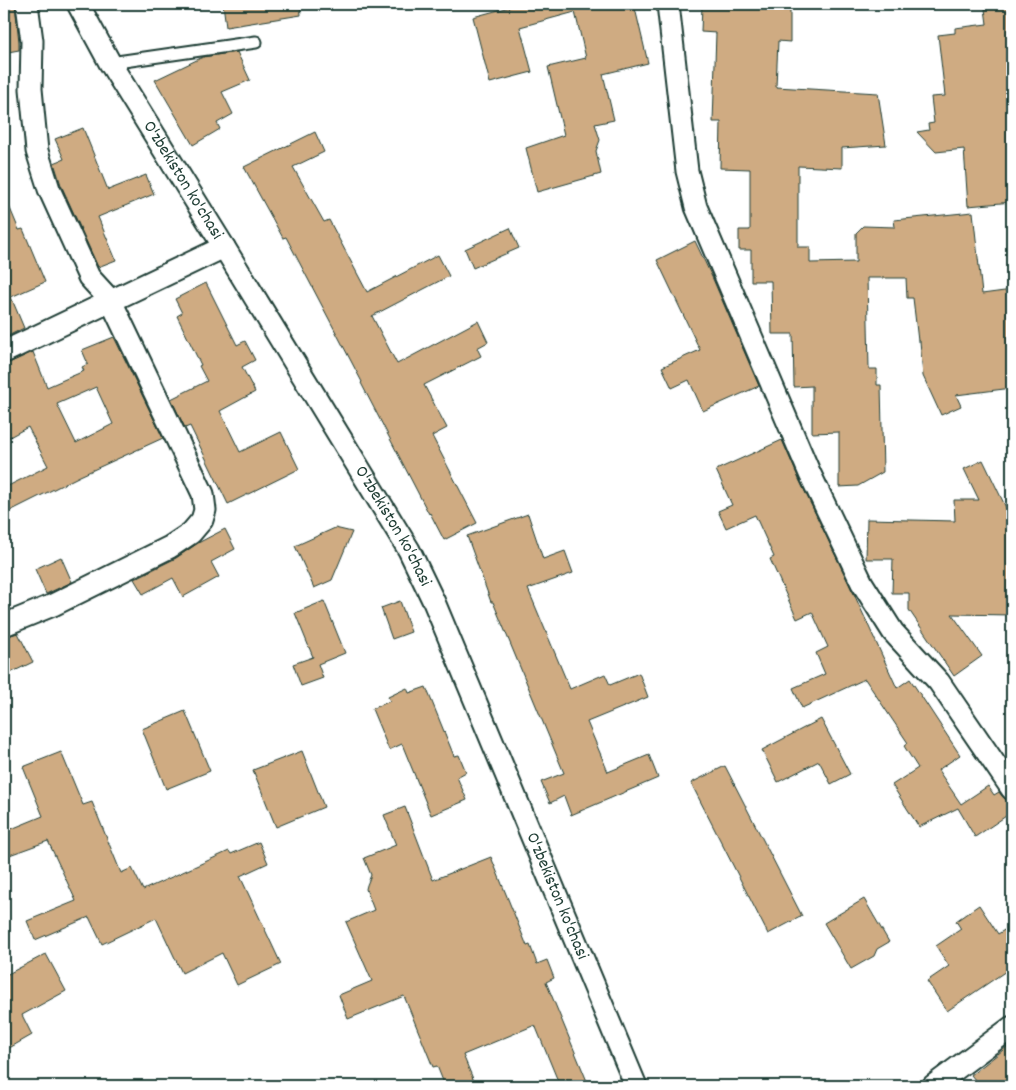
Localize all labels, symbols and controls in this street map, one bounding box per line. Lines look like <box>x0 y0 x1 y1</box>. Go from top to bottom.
street label: O'zbekiston ko'chasi <box>136 116 229 244</box>
street label: O'zbekiston ko'chasi <box>348 461 437 591</box>
street label: O'zbekiston ko'chasi <box>519 829 594 964</box>

